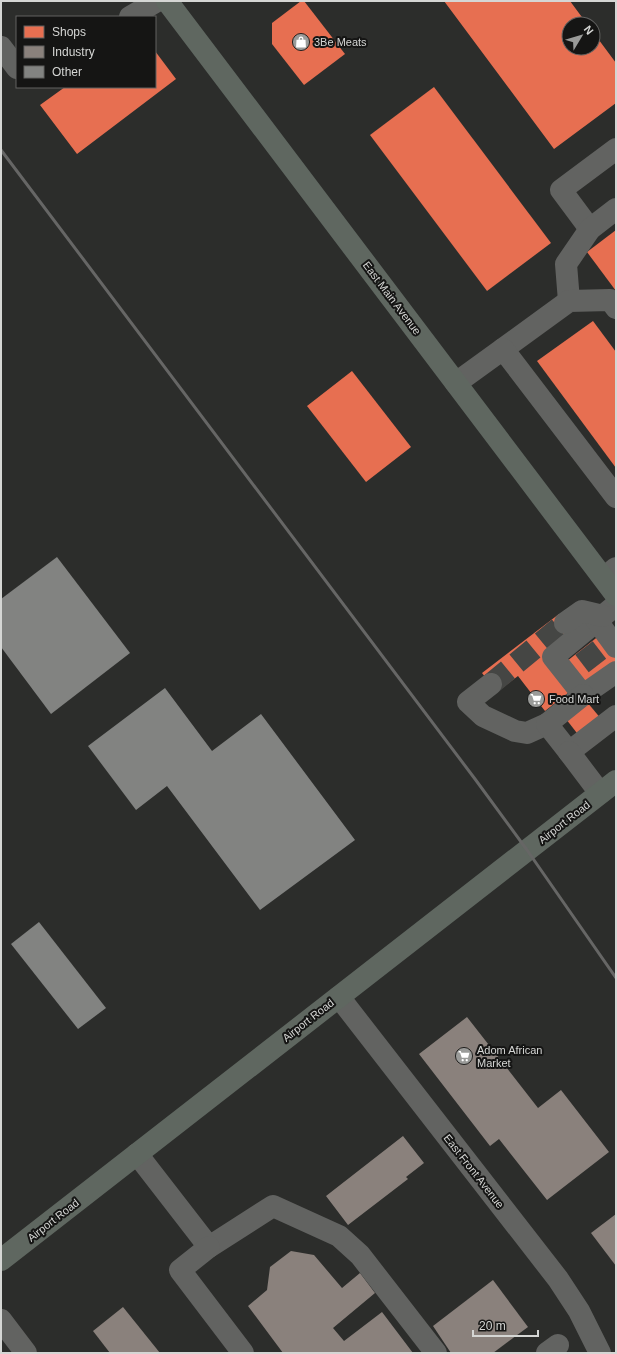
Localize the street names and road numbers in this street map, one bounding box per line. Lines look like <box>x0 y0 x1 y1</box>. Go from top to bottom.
street label: East Main Avenue <box>361 259 423 337</box>
street label: Airport Road <box>536 798 592 846</box>
street label: Airport Road <box>280 996 336 1044</box>
street label: East Front Avenue <box>441 1132 507 1210</box>
street label: Airport Road <box>25 1196 81 1244</box>

